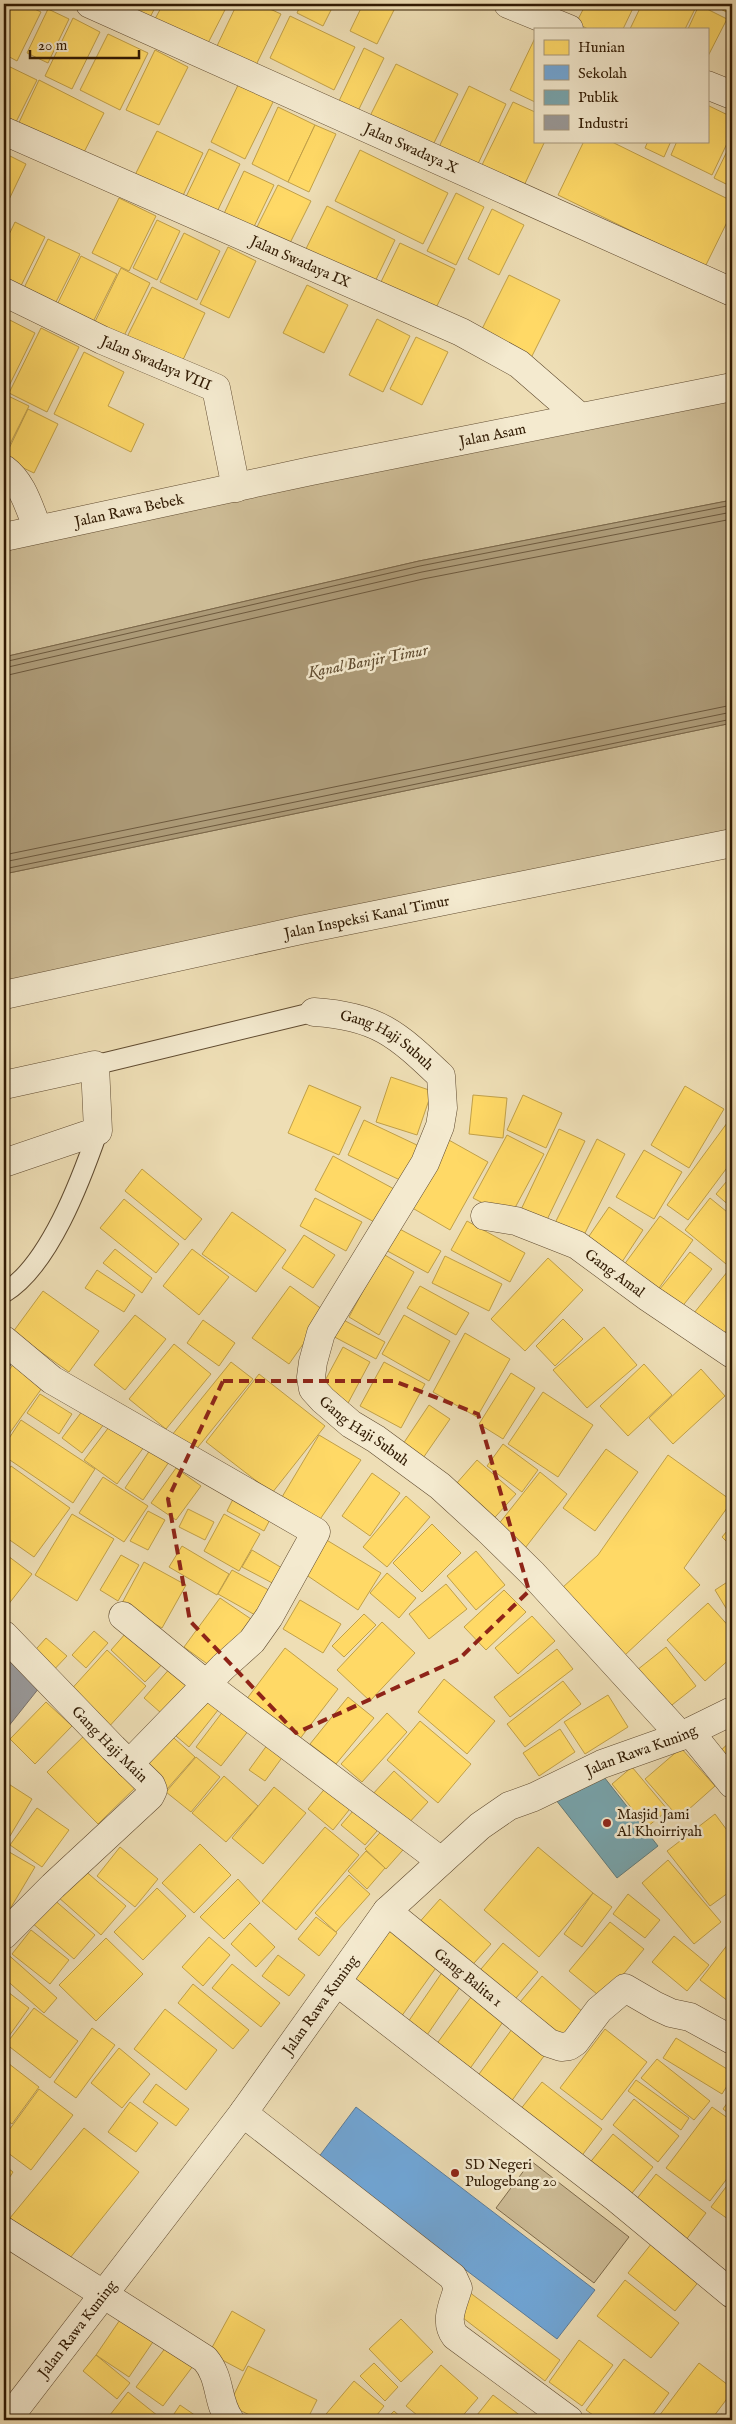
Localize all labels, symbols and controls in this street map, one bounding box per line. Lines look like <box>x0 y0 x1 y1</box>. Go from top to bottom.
scale bar <box>30 28 139 60</box>
legend <box>534 28 708 142</box>
text: 20 m <box>38 36 68 55</box>
text: Hunian <box>578 38 625 57</box>
text: Sekolah <box>578 64 627 83</box>
text: Publik <box>578 88 620 107</box>
text: Industri <box>578 114 628 133</box>
street label: Jalan Swadaya X <box>359 118 461 178</box>
street label: Jalan Swadaya IX <box>246 230 354 292</box>
street label: Jalan Swadaya VIII <box>96 330 215 395</box>
street label: Jalan Asam <box>455 419 528 451</box>
street label: Jalan Rawa Bebek <box>71 489 186 531</box>
water label: Kanal Banjir Timur <box>305 640 431 684</box>
street label: Jalan Inspeksi Kanal Timur <box>280 891 452 943</box>
street label: Gang Haji Subuh <box>339 1006 438 1074</box>
street label: Gang Amal <box>581 1244 649 1302</box>
street label: Gang Haji Subuh <box>315 1392 413 1470</box>
street label: Gang Haji Main <box>68 1702 152 1786</box>
street label: Jalan Rawa Kuning <box>580 1720 701 1781</box>
place label: Masjid Jami Al Khoirriyah <box>616 1805 702 1841</box>
marker: Masjid Jami Al Khoirriyah <box>601 1817 613 1829</box>
street label: Gang Balita 1 <box>430 1944 507 2011</box>
street label: Jalan Rawa Kuning <box>277 1951 363 2060</box>
place label: SD Negeri Pulogebang 20 <box>465 2155 557 2191</box>
marker: SD Negeri Pulogebang 20 <box>449 2167 461 2179</box>
street label: Jalan Rawa Kuning <box>32 2276 121 2383</box>

